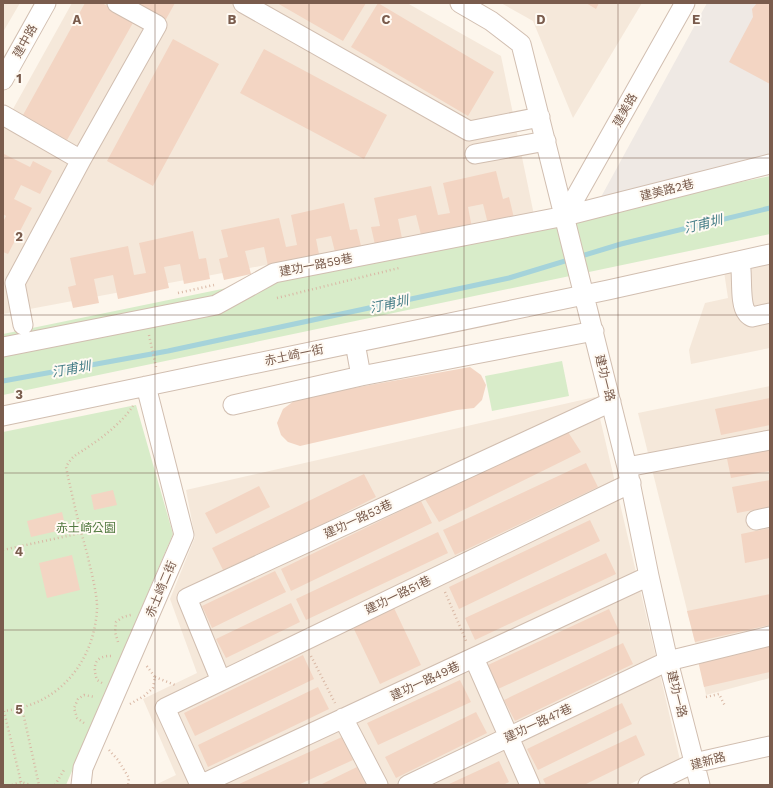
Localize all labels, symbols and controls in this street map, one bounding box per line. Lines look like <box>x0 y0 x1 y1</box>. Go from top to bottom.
text: A <box>73 12 82 27</box>
text: B <box>228 12 237 27</box>
text: C <box>382 12 391 27</box>
text: D <box>536 12 546 27</box>
text: E <box>692 12 700 27</box>
street label: 建中路 <box>10 22 40 60</box>
text: 1 <box>16 71 22 86</box>
street label: 建美路 <box>610 91 640 129</box>
street label: 建美路2巷 <box>639 177 695 203</box>
water label: 汀甫圳 <box>682 212 726 236</box>
text: 2 <box>15 229 23 244</box>
street label: 建功一路59巷 <box>278 251 354 279</box>
water label: 汀甫圳 <box>368 292 412 315</box>
street label: 赤土崎一街 <box>263 342 325 368</box>
street label: 建功一路 <box>592 353 618 403</box>
water label: 汀甫圳 <box>50 358 93 380</box>
text: 3 <box>15 387 23 402</box>
street label: 建功一路53巷 <box>322 497 394 541</box>
park label: 赤土崎公園 <box>56 521 116 535</box>
text: 4 <box>15 544 24 559</box>
street label: 赤土崎二街 <box>143 559 179 619</box>
street label: 建功一路51巷 <box>363 573 433 617</box>
street label: 建功一路49巷 <box>388 659 462 703</box>
street label: 建功一路 <box>664 669 690 719</box>
street label: 建功一路47巷 <box>502 701 574 745</box>
text: 5 <box>15 702 23 717</box>
street label: 建新路 <box>689 750 727 772</box>

